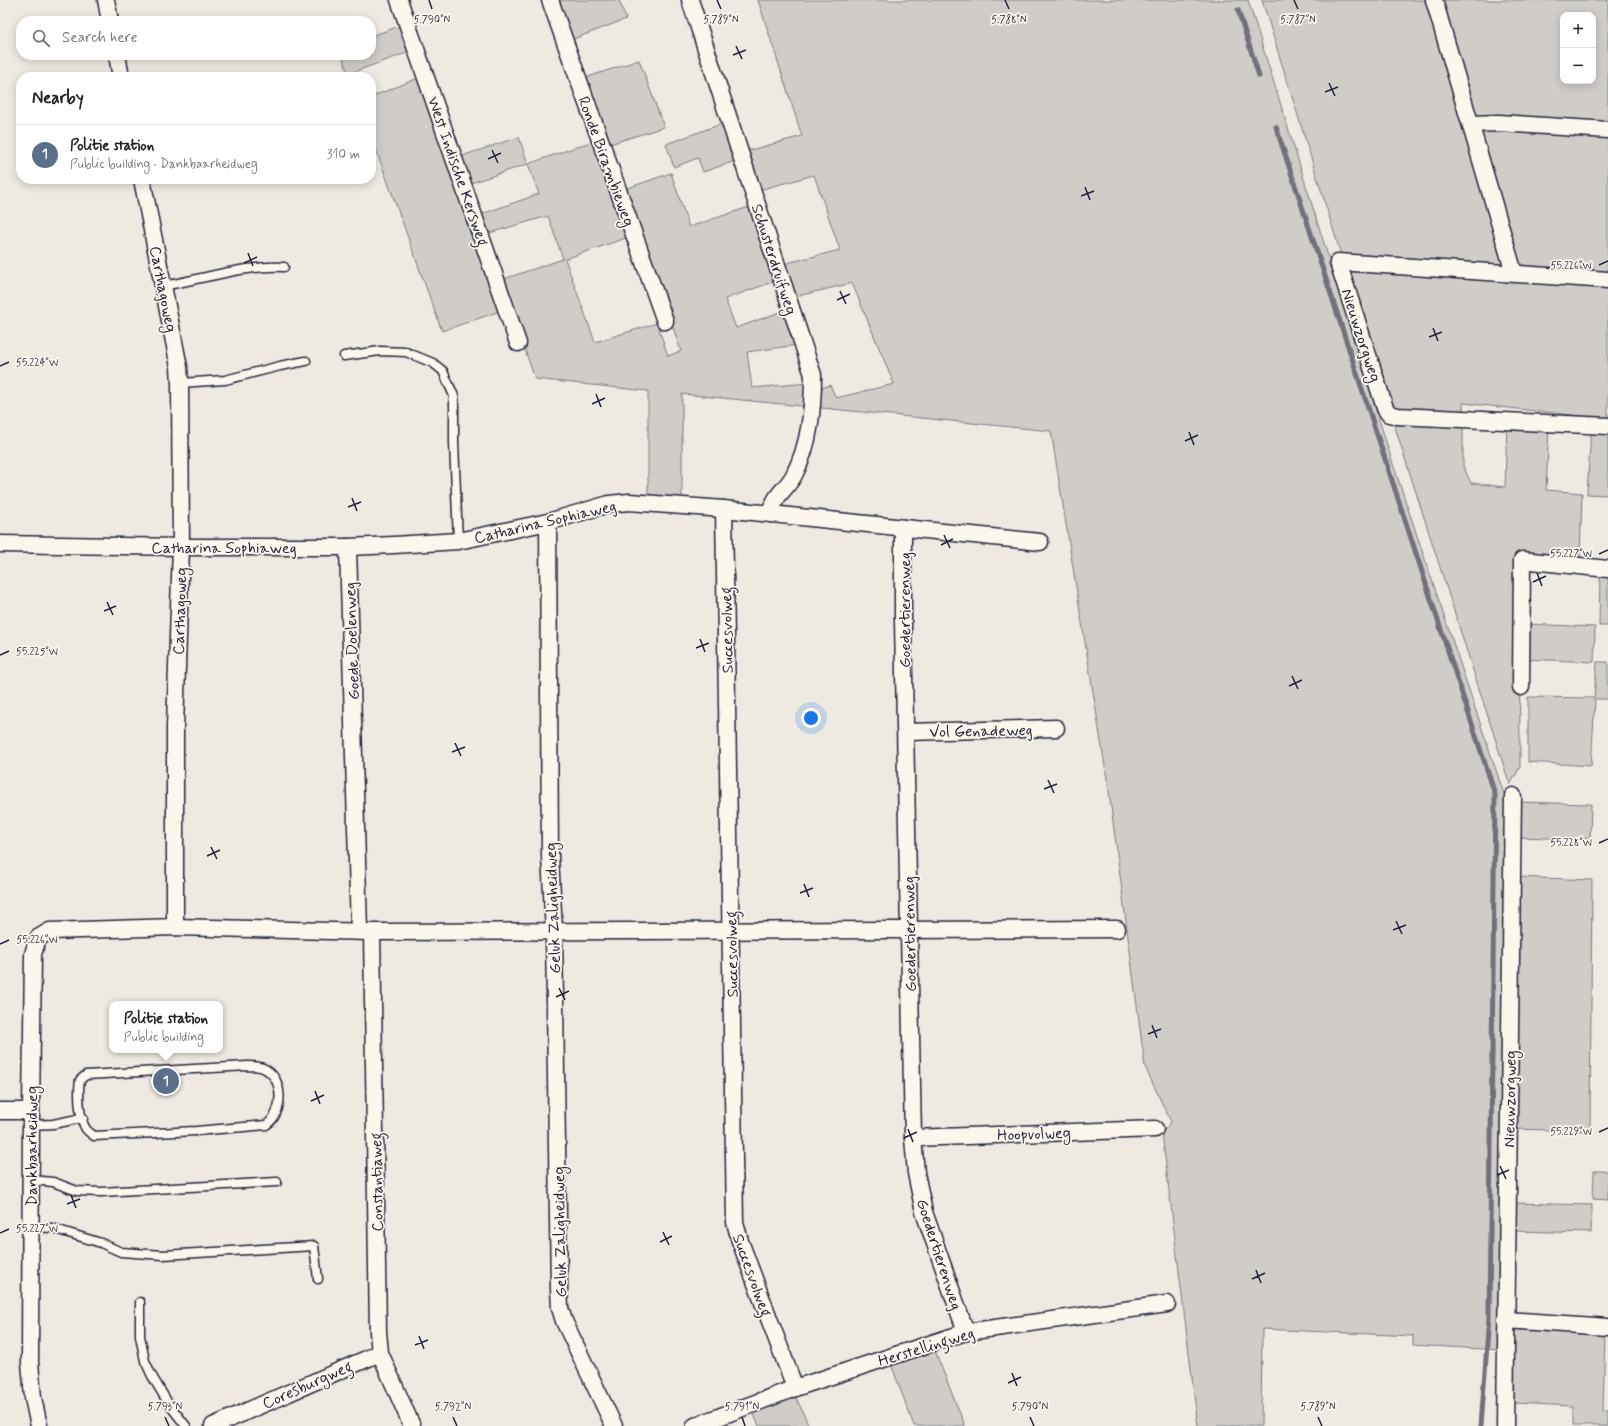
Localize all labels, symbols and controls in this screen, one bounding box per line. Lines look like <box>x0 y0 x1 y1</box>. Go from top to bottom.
map controls <box>1560 12 1596 84</box>
button: + <box>1560 12 1596 48</box>
text: 5.790°N <box>414 13 451 27</box>
text: 5.789°N <box>703 13 739 27</box>
text: 5.788°N <box>991 13 1027 27</box>
text: 5.787°N <box>1280 13 1316 27</box>
search box <box>16 16 376 60</box>
icon: search <box>30 27 52 49</box>
text: Search here <box>62 28 138 48</box>
button: − <box>1560 48 1596 84</box>
text: Nearby <box>32 87 84 109</box>
street label: West Indische Kersweg <box>421 94 493 250</box>
street label: Ronde Birambieweg <box>571 94 639 230</box>
text: Politie station <box>70 136 154 156</box>
text: 1 <box>42 146 48 163</box>
text: 310 m <box>327 146 360 163</box>
text: Public building · Dankbaarheidweg <box>70 156 258 173</box>
street label: Schusterdruifweg <box>745 201 801 318</box>
street label: Carthagoweg <box>143 244 181 334</box>
text: 55.226°W <box>1550 259 1592 273</box>
street label: Nieuwzorgweg <box>1335 286 1386 385</box>
text: 55.224°W <box>16 356 58 370</box>
street label: Catharina Sophiaweg <box>472 496 619 549</box>
street label: Catharina Sophiaweg <box>151 538 297 559</box>
text: 55.227°W <box>1550 547 1592 561</box>
street label: Goedertierenweg <box>895 552 916 668</box>
street label: Carthagoweg <box>168 567 194 655</box>
street label: Goede Doelenweg <box>340 581 365 700</box>
street label: Succesvolweg <box>716 586 740 674</box>
text: 55.225°W <box>16 645 58 659</box>
your location <box>801 708 821 728</box>
street label: Vol Genadeweg <box>929 720 1033 743</box>
text: 55.228°W <box>1550 836 1592 850</box>
street label: Geluk Zaligheidweg <box>541 842 567 974</box>
street label: Goedertierenweg <box>899 876 922 992</box>
street label: Succesvolweg <box>721 910 745 998</box>
text: 55.226°W <box>16 933 58 947</box>
popup <box>109 1001 223 1053</box>
text: Politie station <box>124 1009 208 1029</box>
text: Public building <box>124 1029 204 1046</box>
street label: Nieuwzorgweg <box>1499 1050 1523 1148</box>
pin: 1 <box>153 1066 179 1096</box>
street label: Dankbaarheidweg <box>22 1086 44 1206</box>
street label: Hoopvolweg <box>997 1123 1071 1147</box>
text: 55.229°W <box>1550 1125 1592 1139</box>
street label: Constantiaweg <box>366 1132 390 1232</box>
street label: Geluk Zaligheidweg <box>549 1166 573 1298</box>
street label: Goedertierenweg <box>911 1196 966 1313</box>
text: 55.227°W <box>16 1222 58 1236</box>
street label: Succesvolweg <box>726 1231 776 1320</box>
street label: Herstellingweg <box>876 1323 978 1373</box>
street label: Coresburgweg <box>259 1356 356 1416</box>
text: 5.793°N <box>148 1400 183 1414</box>
text: 5.792°N <box>435 1400 472 1414</box>
text: 5.791°N <box>725 1400 759 1414</box>
text: 5.790°N <box>1012 1400 1049 1414</box>
text: 5.789°N <box>1300 1400 1336 1414</box>

